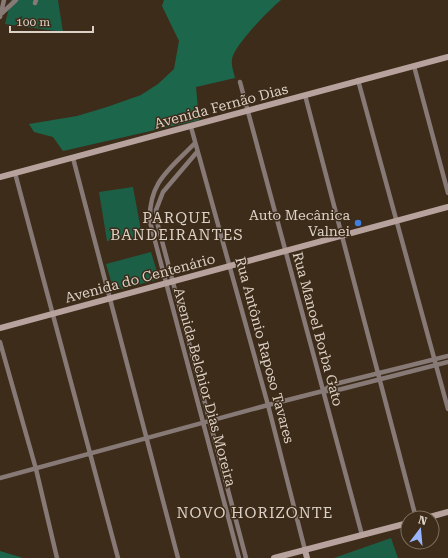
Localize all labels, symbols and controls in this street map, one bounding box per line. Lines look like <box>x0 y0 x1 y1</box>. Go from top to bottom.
scale bar <box>10 8 93 34</box>
text: 100 m <box>16 15 50 29</box>
street label: Avenida Fernão Dias <box>152 80 290 132</box>
place label: Auto Mecânica Valnei <box>249 207 351 239</box>
district label: PARQUE BANDEIRANTES <box>110 209 244 244</box>
marker: Auto Mecânica Valnei <box>353 218 363 228</box>
street label: Avenida do Centenário <box>63 250 217 306</box>
street label: Rua Manoel Borba Gato <box>290 250 346 408</box>
street label: Rua Antônio Raposo Tavares <box>232 255 298 445</box>
street label: Avenida Belchior Dias Moreira <box>171 286 239 488</box>
district label: NOVO HORIZONTE <box>177 504 333 522</box>
north arrow <box>400 510 440 550</box>
text: N <box>417 513 429 528</box>

